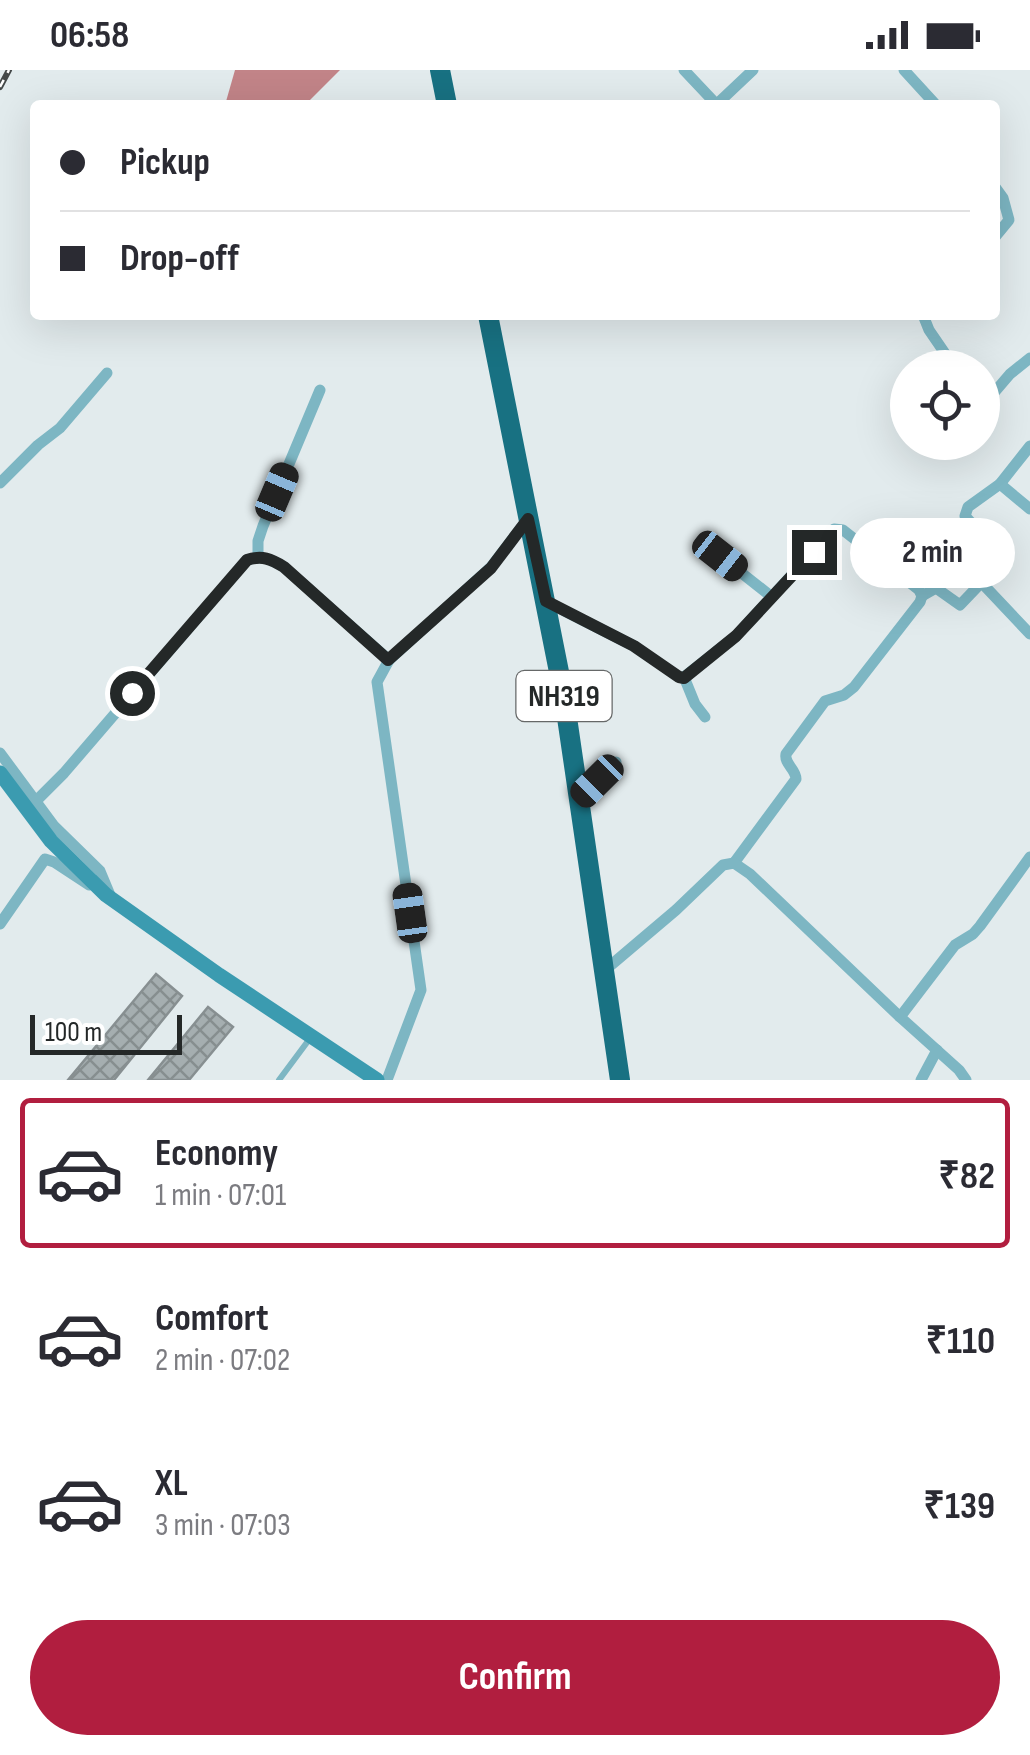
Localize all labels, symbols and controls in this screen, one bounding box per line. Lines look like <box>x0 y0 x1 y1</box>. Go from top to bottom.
text: 06:58 <box>50 13 129 58</box>
text: Pickup <box>120 140 210 185</box>
text: Drop-off <box>120 236 239 281</box>
map controls <box>890 350 1000 460</box>
button: locate <box>890 350 1000 460</box>
car <box>251 459 303 525</box>
callout: 2 min <box>849 517 1014 587</box>
car <box>687 526 753 586</box>
route end <box>792 530 837 575</box>
text: 2 min <box>902 533 963 572</box>
route start <box>110 671 155 716</box>
road number: NH319 <box>516 671 612 721</box>
car <box>565 749 629 813</box>
car <box>391 881 429 945</box>
scale bar <box>30 1010 182 1054</box>
text: 100 m <box>45 1016 102 1049</box>
icon: car <box>35 1128 125 1218</box>
text: Economy <box>155 1131 278 1176</box>
text: ₹82 <box>938 1154 995 1199</box>
text: 1 min · 07:01 <box>155 1176 286 1215</box>
icon: car <box>35 1293 125 1383</box>
text: Comfort <box>155 1296 269 1341</box>
text: ₹110 <box>925 1319 995 1364</box>
text: 2 min · 07:02 <box>155 1341 290 1380</box>
icon: car <box>35 1458 125 1548</box>
text: XL <box>155 1461 188 1506</box>
text: ₹139 <box>923 1484 995 1529</box>
text: 3 min · 07:03 <box>155 1506 291 1545</box>
button: Confirm <box>30 1620 1000 1735</box>

